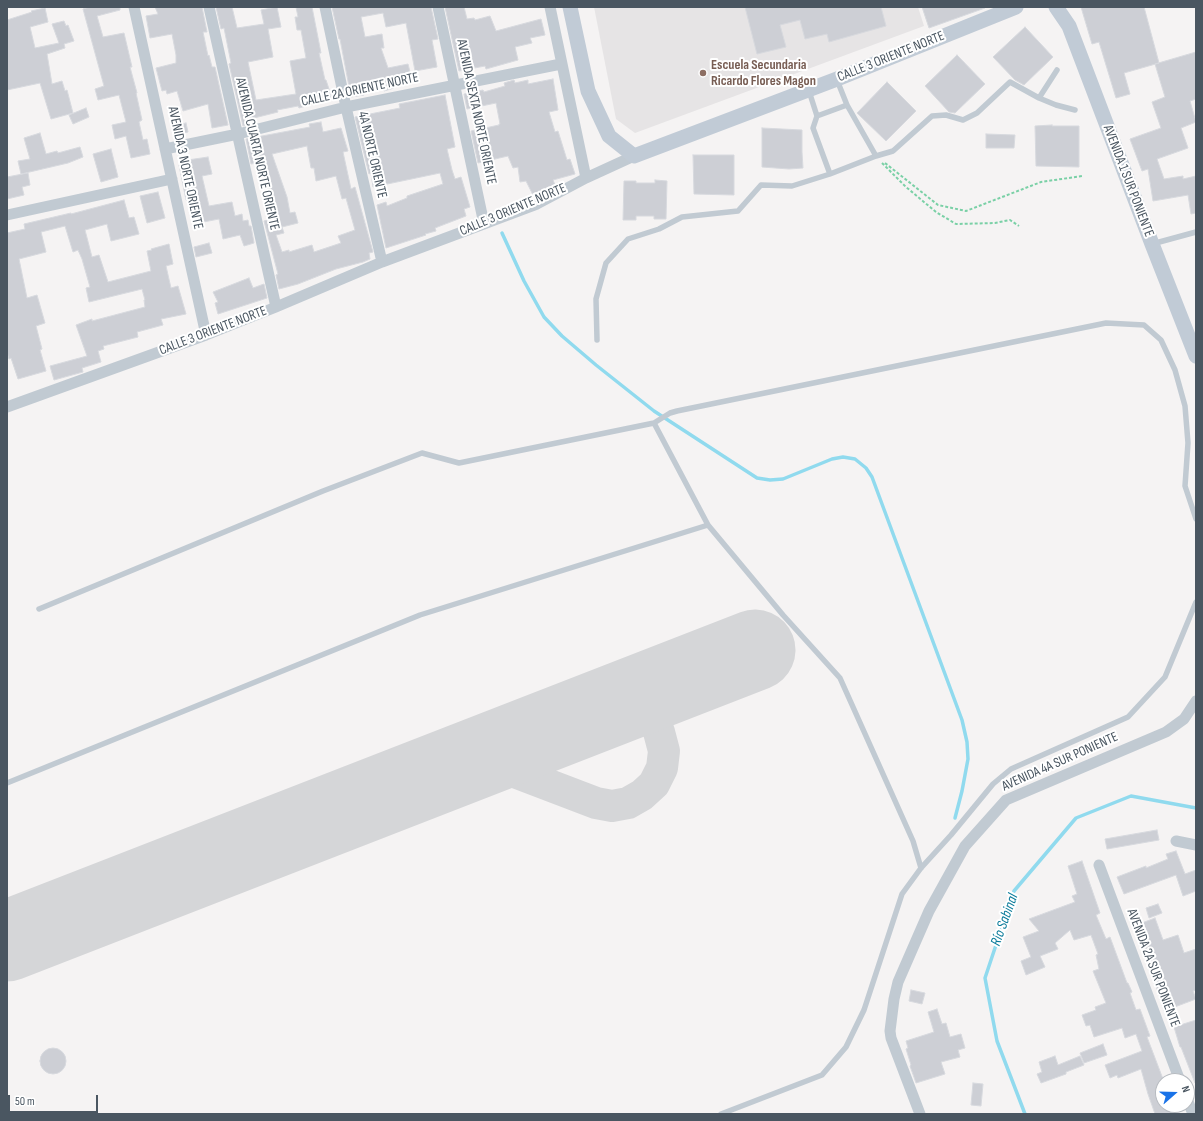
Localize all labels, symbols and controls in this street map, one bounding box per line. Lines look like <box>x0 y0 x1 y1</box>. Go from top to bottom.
street label: CALLE 3 ORIENTE NORTE <box>835 28 947 86</box>
street label: AVENIDA SEXTA NORTE ORIENTE <box>452 38 500 186</box>
place label: Escuela Secundaria Ricardo Flores Magon <box>711 57 816 90</box>
marker: Escuela Secundaria Ricardo Flores Magon <box>698 68 708 78</box>
street label: CALLE 2A ORIENTE NORTE <box>300 69 420 111</box>
street label: AVENIDA CUARTA NORTE ORIENTE <box>231 76 283 232</box>
street label: AVENIDA 3 NORTE ORIENTE <box>164 105 206 231</box>
street label: 4A NORTE ORIENTE <box>354 110 390 200</box>
street label: AVENIDA 1 SUR PONIENTE <box>1099 123 1157 239</box>
street label: CALLE 3 ORIENTE NORTE <box>457 180 569 240</box>
street label: CALLE 3 ORIENTE NORTE <box>157 303 269 359</box>
street label: AVENIDA 4A SUR PONIENTE <box>999 729 1121 795</box>
water label: Río Sabinal <box>987 891 1023 949</box>
street label: AVENIDA 2A SUR PONIENTE <box>1123 907 1183 1029</box>
north arrow <box>1155 1073 1195 1113</box>
text: N <box>1179 1084 1193 1094</box>
scale bar <box>10 1087 100 1113</box>
text: 50 m <box>15 1094 35 1109</box>

